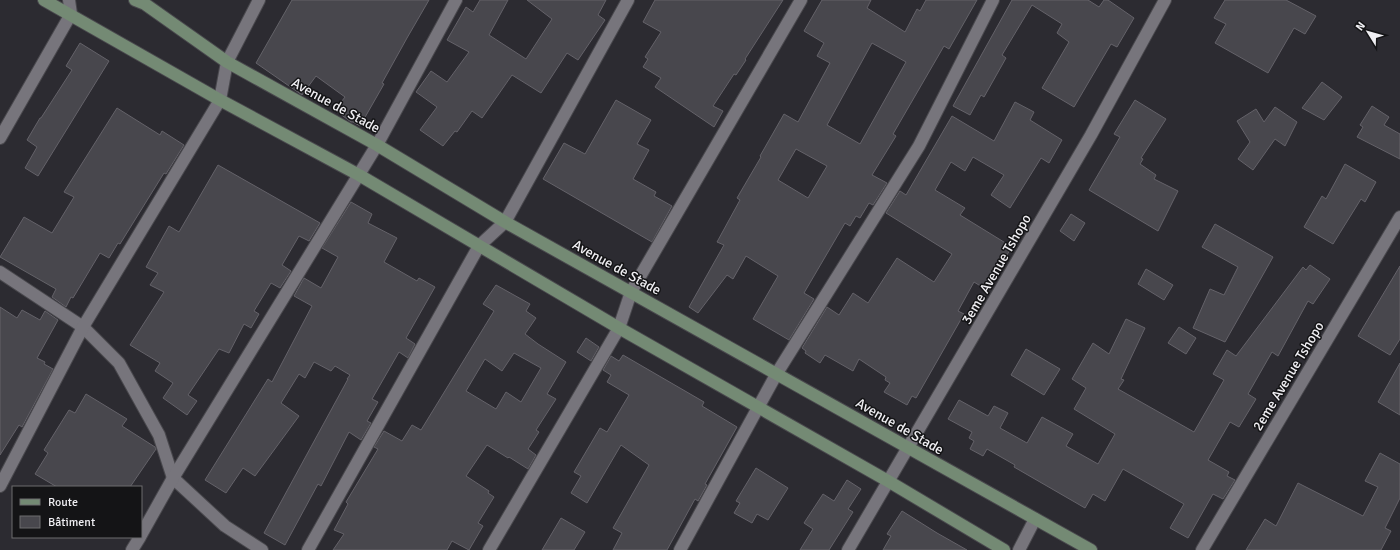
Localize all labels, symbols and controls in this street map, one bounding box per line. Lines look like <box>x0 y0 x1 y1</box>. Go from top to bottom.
north arrow <box>1348 12 1388 52</box>
text: N <box>1353 19 1368 33</box>
street label: Avenue de Stade <box>289 74 383 137</box>
street label: 3eme Avenue Tshopo <box>958 211 1035 327</box>
street label: Avenue de Stade <box>570 236 664 299</box>
street label: 2eme Avenue Tshopo <box>1249 319 1328 434</box>
street label: Avenue de Stade <box>853 394 947 458</box>
legend <box>12 486 142 538</box>
text: Route <box>48 495 78 510</box>
text: Bâtiment <box>48 515 95 530</box>

